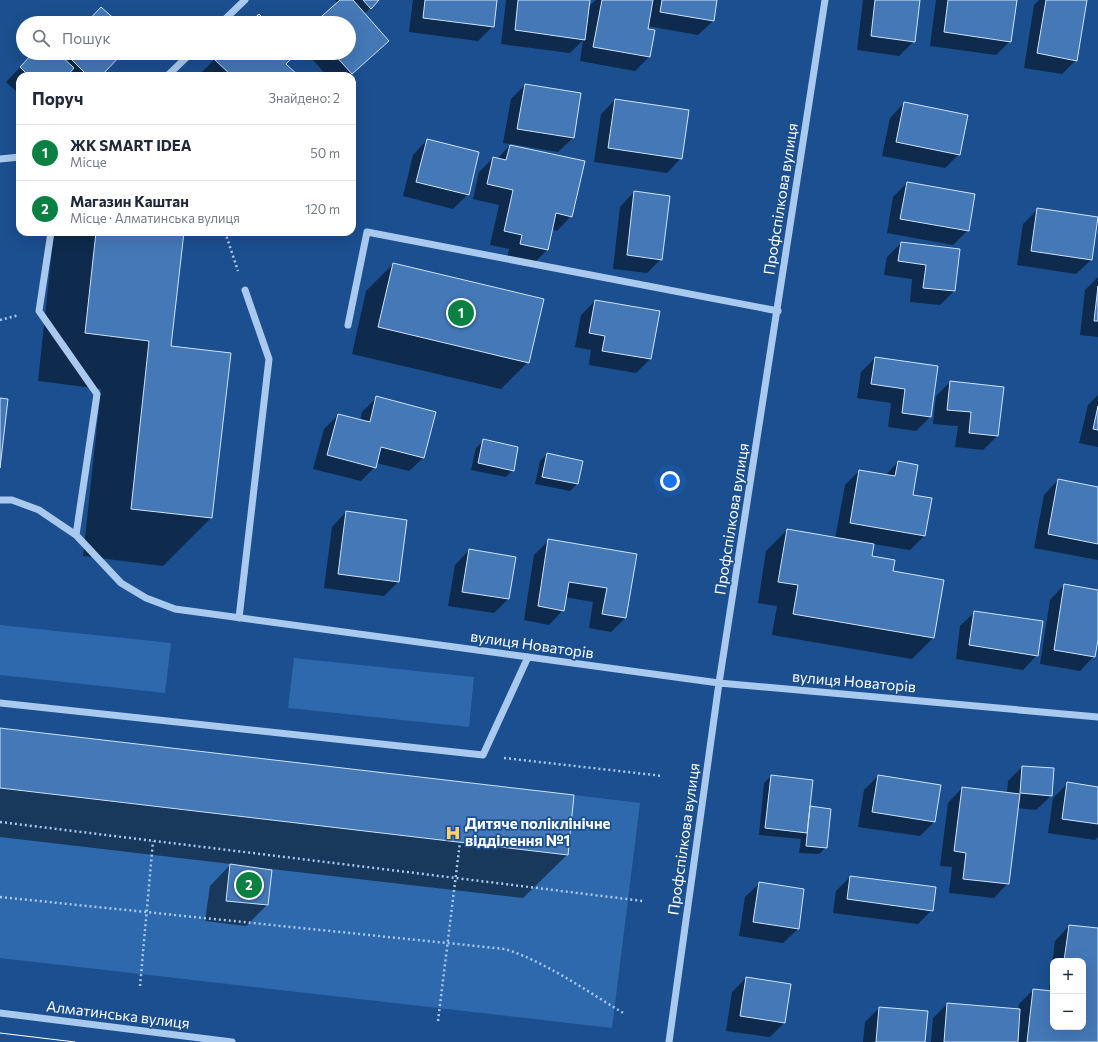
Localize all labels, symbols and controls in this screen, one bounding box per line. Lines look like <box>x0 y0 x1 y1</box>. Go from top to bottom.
search box <box>16 16 356 60</box>
icon: search <box>30 27 52 49</box>
text: Пошук <box>62 29 110 47</box>
text: Поруч <box>32 88 83 109</box>
text: Знайдено: 2 <box>269 90 340 106</box>
street label: Профспілкова вулиця <box>759 122 801 276</box>
text: ЖК SMART IDEA <box>70 136 192 154</box>
text: 1 <box>42 145 48 161</box>
text: 50 m <box>310 145 340 161</box>
text: Місце <box>70 154 107 170</box>
text: Магазин Каштан <box>70 192 189 210</box>
text: 2 <box>41 201 49 217</box>
text: 120 m <box>305 201 340 217</box>
text: Місце · Алматинська вулиця <box>70 210 240 226</box>
pin: 1 <box>448 298 474 328</box>
street label: Профспілкова вулиця <box>710 442 752 596</box>
your location <box>660 471 680 491</box>
street label: вулиця Новаторів <box>469 626 595 662</box>
street label: вулиця Новаторів <box>791 667 917 695</box>
street label: Профспілкова вулиця <box>663 762 703 916</box>
place label: Дитяче поліклінічне відділення №1 <box>465 814 611 849</box>
hospital icon: Дитяче поліклінічне відділення №1 <box>444 824 462 842</box>
pin: 2 <box>236 870 262 900</box>
map controls <box>1050 958 1086 1030</box>
button: + <box>1050 958 1086 994</box>
button: − <box>1050 994 1086 1030</box>
street label: Алматинська вулиця <box>45 996 191 1032</box>

